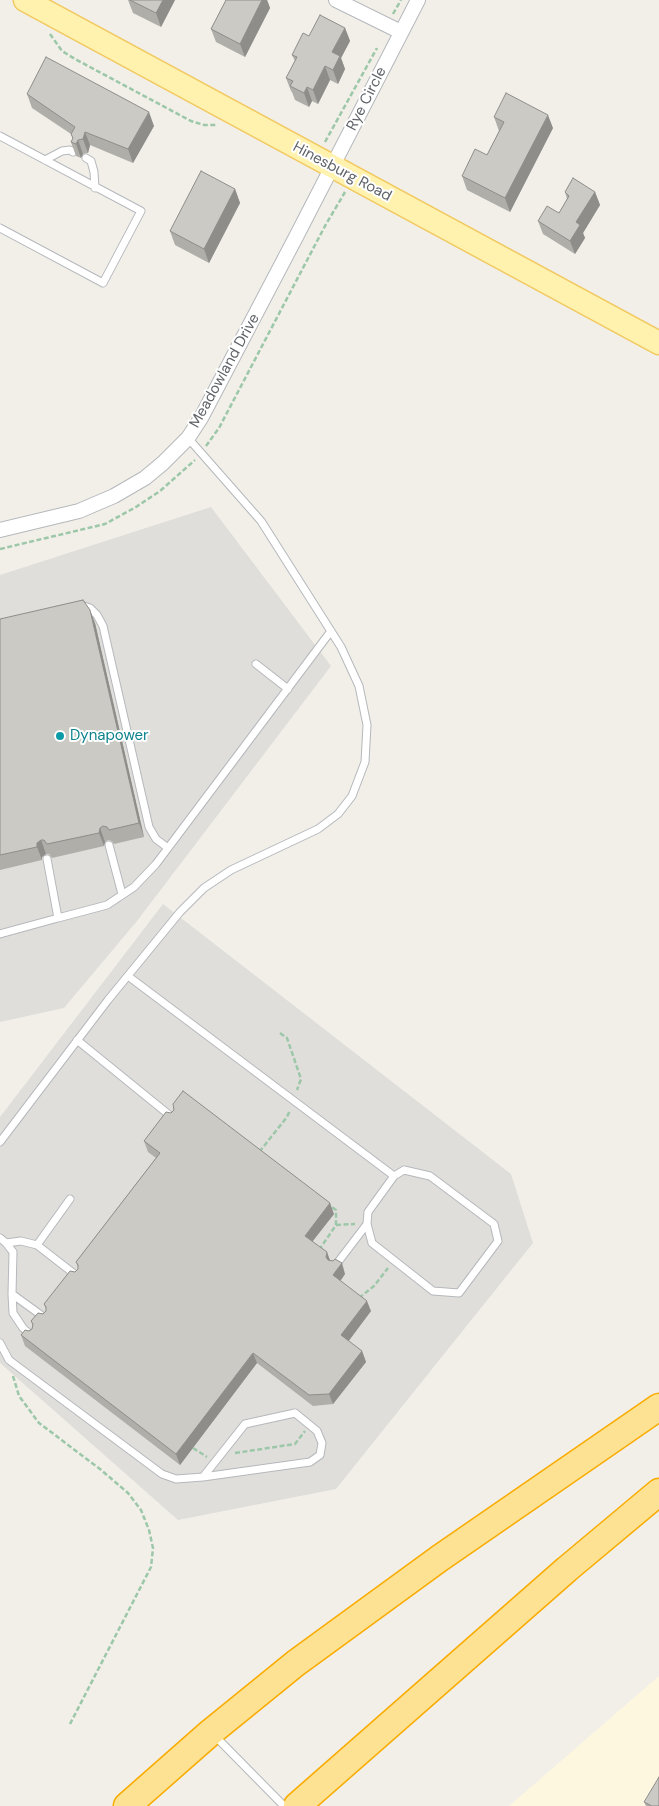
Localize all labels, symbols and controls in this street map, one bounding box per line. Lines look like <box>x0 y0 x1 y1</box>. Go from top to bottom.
street label: Rye Circle <box>343 64 391 134</box>
street label: Hinesburg Road <box>290 138 394 206</box>
street label: Meadowland Drive <box>186 311 264 431</box>
place label: Dynapower <box>70 727 149 745</box>
marker: Dynapower <box>54 730 66 742</box>

